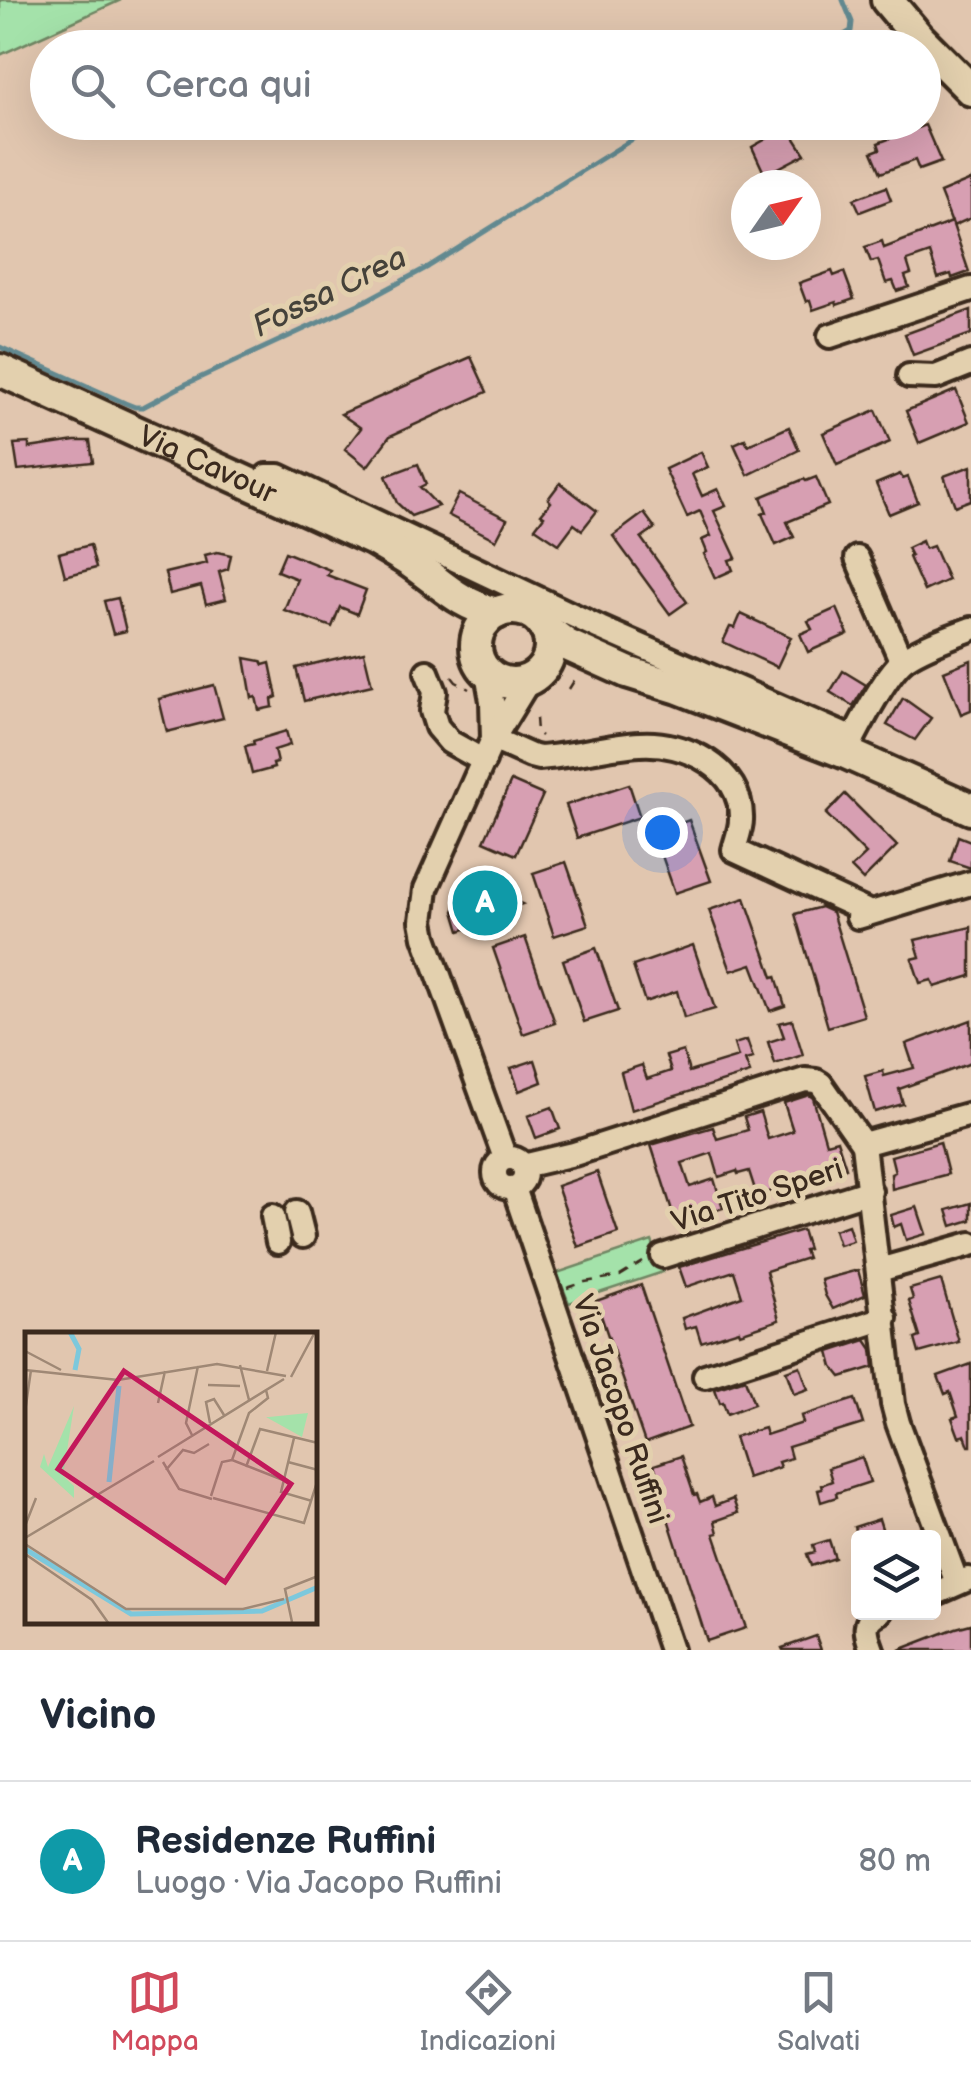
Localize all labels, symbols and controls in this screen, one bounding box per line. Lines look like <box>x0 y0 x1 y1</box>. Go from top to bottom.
search box <box>30 30 941 140</box>
icon: search <box>65 58 120 113</box>
text: Cerca qui <box>145 63 312 108</box>
north arrow <box>731 170 821 260</box>
water label: Fossa Crea <box>246 238 413 346</box>
street label: Via Cavour <box>133 418 283 513</box>
your location <box>637 807 688 858</box>
pin: A <box>452 866 518 940</box>
street label: Via Tito Speri <box>667 1151 847 1241</box>
street label: Via Jacopo Ruffini <box>564 1290 676 1529</box>
inset map <box>25 1332 318 1625</box>
map controls <box>851 1530 941 1620</box>
button: layers <box>851 1530 941 1620</box>
text: Vicino <box>40 1690 156 1741</box>
text: Residenze Ruffini <box>135 1819 436 1864</box>
text: A <box>63 1842 82 1881</box>
text: 80 m <box>858 1842 931 1881</box>
text: Luogo · Via Jacopo Ruffini <box>135 1864 502 1903</box>
tab: Mappa <box>111 1965 199 2058</box>
tab: Indicazioni <box>420 1965 556 2058</box>
tab: Salvati <box>777 1965 860 2058</box>

